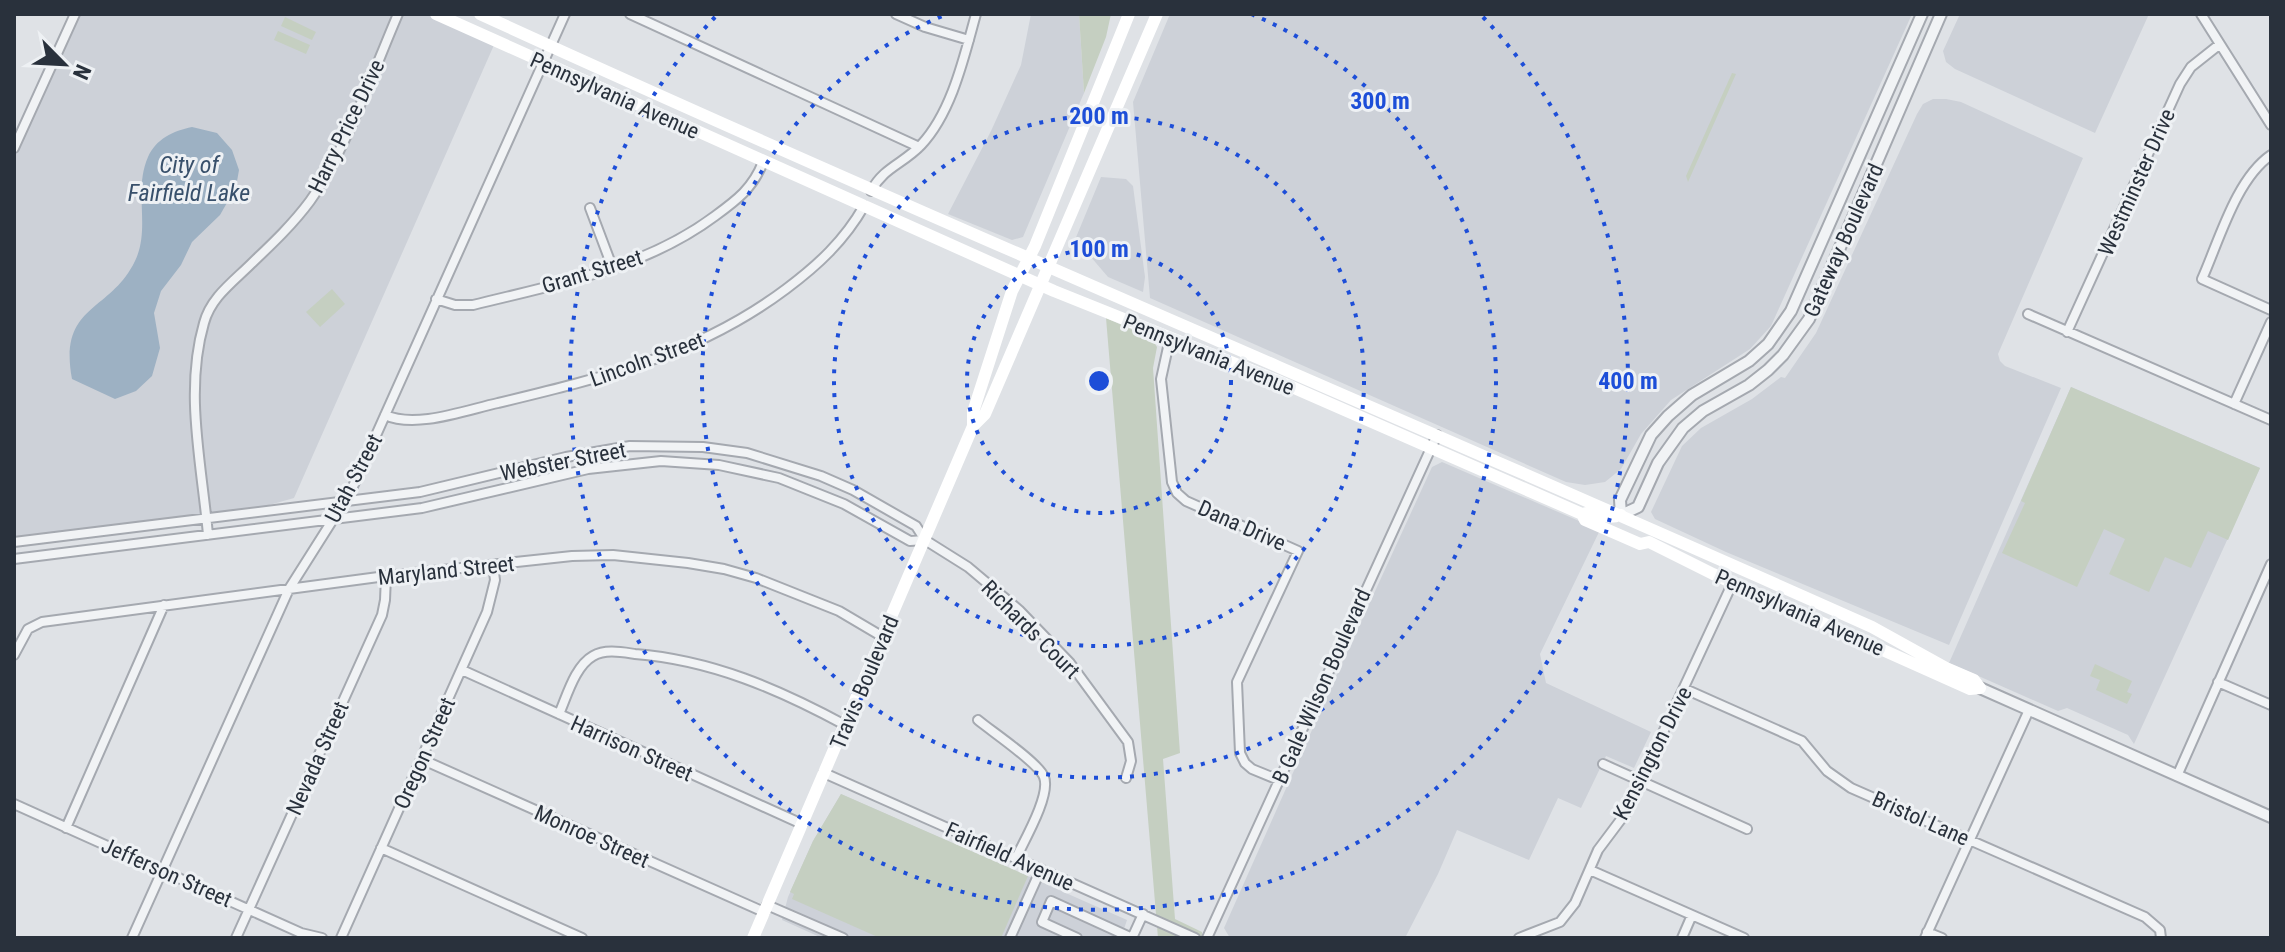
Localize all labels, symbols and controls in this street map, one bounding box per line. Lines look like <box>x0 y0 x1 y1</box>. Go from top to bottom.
north arrow <box>24 24 104 104</box>
street label: Pennsylvania Avenue <box>526 47 703 144</box>
street label: Harry Price Drive <box>303 55 390 197</box>
text: N <box>68 61 96 83</box>
text: 300 m <box>1350 87 1410 115</box>
text: 200 m <box>1069 102 1129 130</box>
street label: Westminster Drive <box>2093 105 2180 259</box>
water label: City of Fairfield Lake <box>128 151 250 207</box>
street label: Gateway Boulevard <box>1798 160 1889 321</box>
text: 100 m <box>1069 235 1129 263</box>
street label: Grant Street <box>539 244 645 299</box>
street label: Pennsylvania Avenue <box>1120 309 1298 400</box>
street label: Lincoln Street <box>587 327 708 392</box>
centre of rings <box>1085 367 1113 395</box>
text: 400 m <box>1598 367 1658 395</box>
street label: Utah Street <box>320 430 387 527</box>
street label: Webster Street <box>498 437 628 486</box>
street label: Dana Drive <box>1194 495 1289 556</box>
street label: Maryland Street <box>377 551 515 590</box>
street label: Pennsylvania Avenue <box>1711 564 1888 661</box>
street label: Richards Court <box>976 575 1085 684</box>
street label: B Gale Wilson Boulevard <box>1267 585 1376 788</box>
street label: Travis Boulevard <box>825 612 904 753</box>
street label: Kensington Drive <box>1608 682 1697 824</box>
street label: Oregon Street <box>389 694 460 813</box>
street label: Nevada Street <box>281 698 354 819</box>
street label: Harrison Street <box>567 710 697 787</box>
street label: Bristol Lane <box>1869 786 1973 851</box>
street label: Monroe Street <box>531 800 653 873</box>
street label: Fairfield Avenue <box>942 817 1078 896</box>
street label: Jefferson Street <box>98 833 236 912</box>

